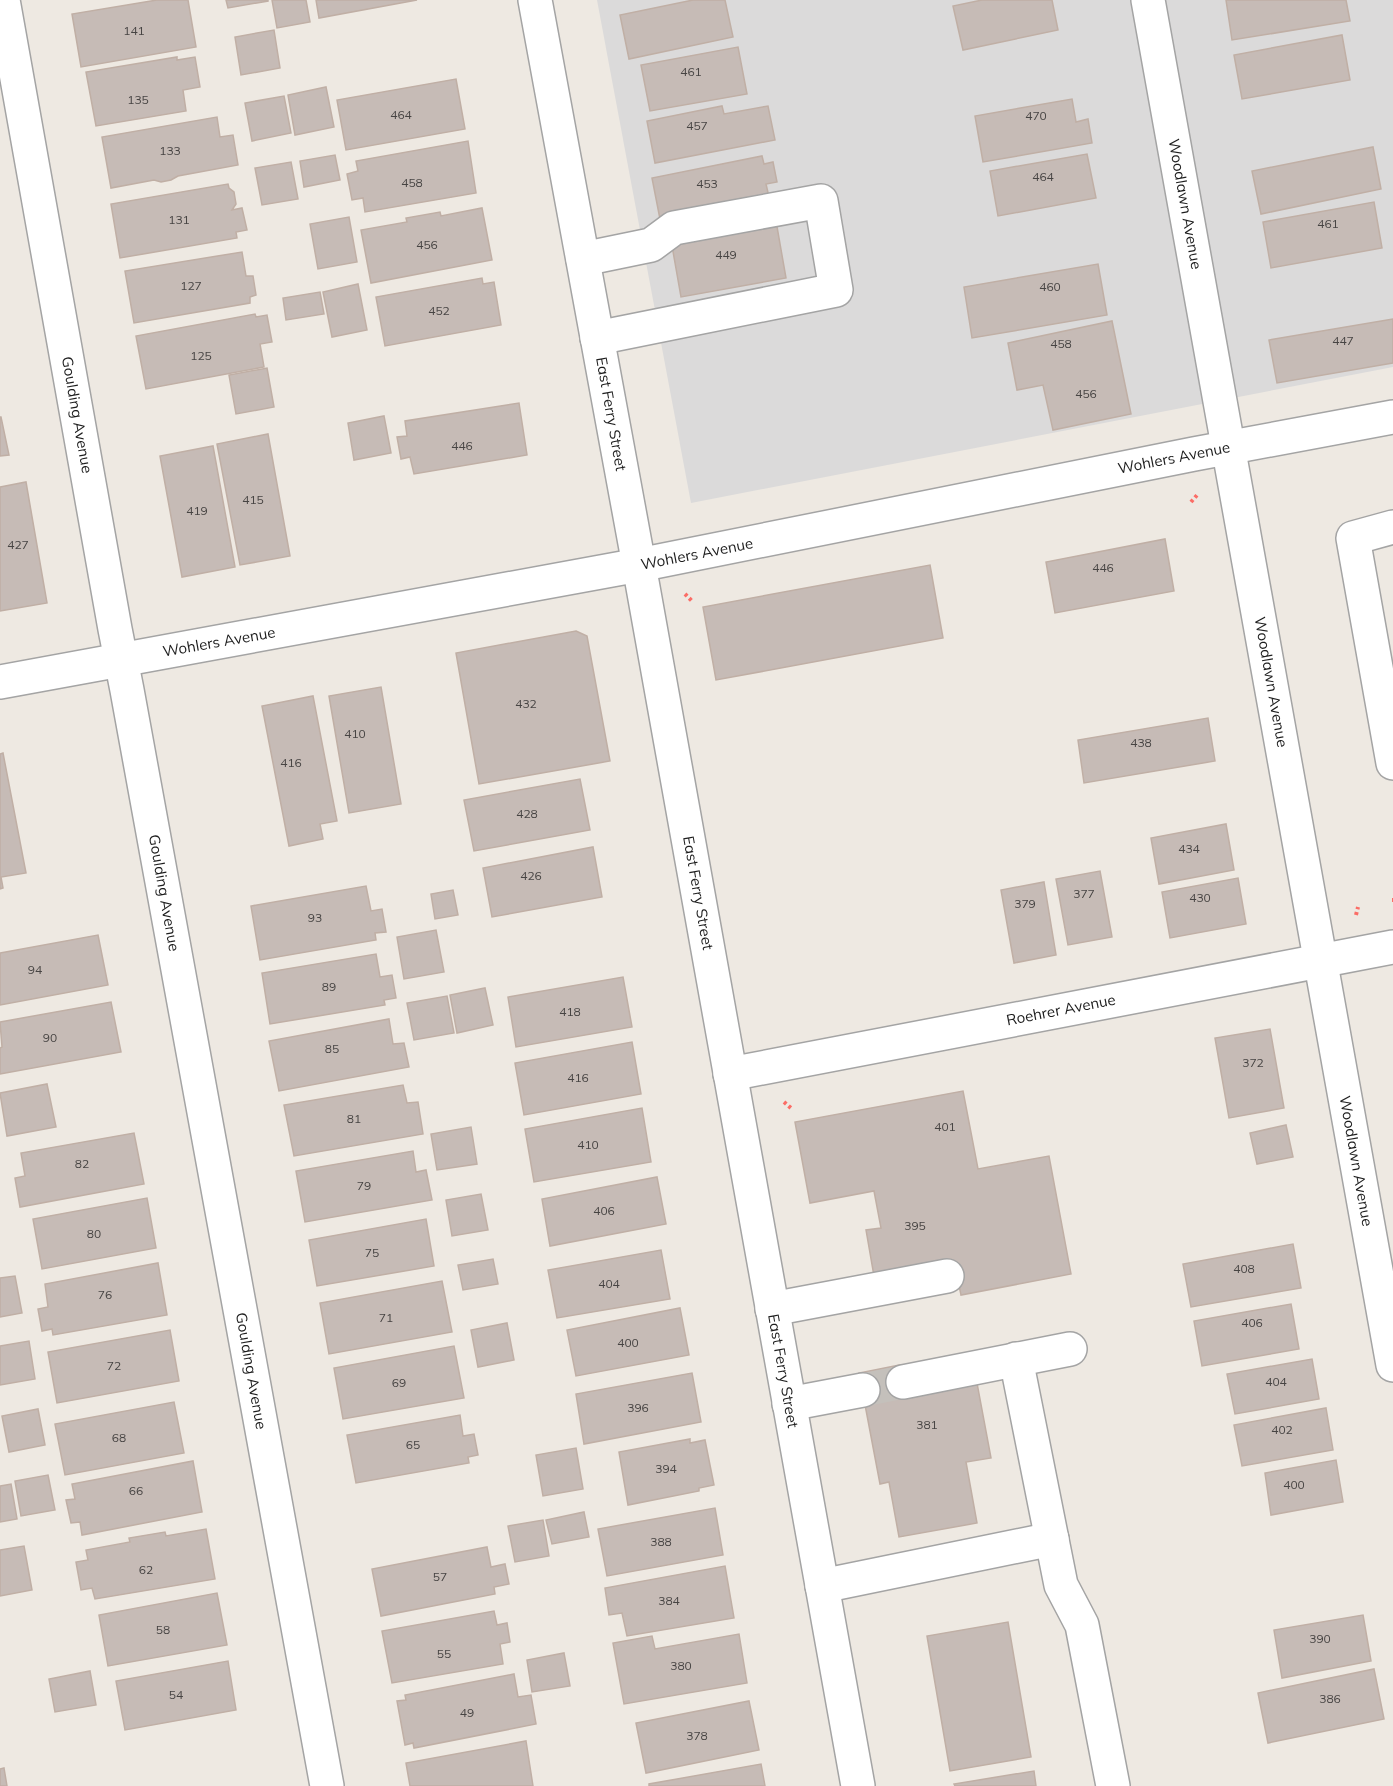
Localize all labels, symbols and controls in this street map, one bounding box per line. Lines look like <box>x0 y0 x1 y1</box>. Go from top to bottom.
house number: 141 <box>123 23 145 38</box>
house number: 461 <box>680 64 702 79</box>
house number: 135 <box>127 92 149 107</box>
house number: 464 <box>390 107 412 122</box>
house number: 470 <box>1025 108 1047 123</box>
house number: 457 <box>686 118 708 133</box>
street label: Woodlawn Avenue <box>1165 137 1206 271</box>
house number: 133 <box>159 143 181 158</box>
house number: 464 <box>1032 169 1054 184</box>
house number: 458 <box>401 175 423 190</box>
house number: 453 <box>696 176 718 191</box>
house number: 131 <box>168 212 190 227</box>
house number: 461 <box>1317 216 1339 231</box>
house number: 456 <box>416 237 438 252</box>
house number: 449 <box>715 247 737 262</box>
house number: 127 <box>180 278 202 293</box>
house number: 460 <box>1039 279 1061 294</box>
house number: 452 <box>428 303 450 318</box>
house number: 447 <box>1332 333 1354 348</box>
house number: 458 <box>1050 336 1072 351</box>
house number: 125 <box>190 348 212 363</box>
street label: Goulding Avenue <box>58 355 97 475</box>
street label: East Ferry Street <box>592 356 631 472</box>
house number: 456 <box>1075 386 1097 401</box>
street label: Wohlers Avenue <box>1116 437 1232 478</box>
house number: 446 <box>451 438 473 453</box>
house number: 415 <box>242 492 264 507</box>
house number: 419 <box>186 503 208 518</box>
street label: Wohlers Avenue <box>639 533 755 574</box>
house number: 427 <box>7 537 29 552</box>
house number: 446 <box>1092 560 1114 575</box>
street label: Woodlawn Avenue <box>1251 615 1292 749</box>
street label: Wohlers Avenue <box>161 622 277 661</box>
house number: 432 <box>515 696 537 711</box>
house number: 410 <box>344 726 366 741</box>
house number: 438 <box>1130 735 1152 750</box>
house number: 416 <box>280 755 302 770</box>
house number: 428 <box>516 806 538 821</box>
street label: Goulding Avenue <box>145 833 184 953</box>
street label: East Ferry Street <box>679 835 718 951</box>
house number: 434 <box>1178 841 1200 856</box>
house number: 426 <box>520 868 542 883</box>
house number: 377 <box>1073 886 1095 901</box>
house number: 430 <box>1189 890 1211 905</box>
house number: 379 <box>1014 896 1036 911</box>
house number: 93 <box>308 910 322 925</box>
house number: 94 <box>28 962 42 977</box>
house number: 89 <box>322 979 336 994</box>
street label: Roehrer Avenue <box>1005 990 1117 1029</box>
house number: 418 <box>559 1004 581 1019</box>
house number: 90 <box>43 1030 57 1045</box>
house number: 85 <box>325 1041 339 1056</box>
house number: 372 <box>1242 1055 1264 1070</box>
house number: 416 <box>567 1070 589 1085</box>
street label: Woodlawn Avenue <box>1336 1094 1377 1228</box>
house number: 81 <box>347 1111 361 1126</box>
house number: 401 <box>934 1119 956 1134</box>
house number: 410 <box>577 1137 599 1152</box>
house number: 82 <box>75 1156 89 1171</box>
house number: 79 <box>357 1178 371 1193</box>
house number: 406 <box>593 1203 615 1218</box>
house number: 395 <box>904 1218 926 1233</box>
house number: 80 <box>87 1226 101 1241</box>
house number: 75 <box>365 1245 379 1260</box>
house number: 408 <box>1233 1261 1255 1276</box>
house number: 404 <box>598 1276 620 1291</box>
house number: 76 <box>98 1287 112 1302</box>
house number: 71 <box>379 1310 393 1325</box>
street label: Goulding Avenue <box>232 1311 271 1431</box>
street label: East Ferry Street <box>764 1313 803 1429</box>
house number: 406 <box>1241 1315 1263 1330</box>
house number: 400 <box>617 1335 639 1350</box>
house number: 72 <box>107 1358 121 1373</box>
house number: 404 <box>1265 1374 1287 1389</box>
house number: 69 <box>392 1375 406 1390</box>
house number: 396 <box>627 1400 649 1415</box>
house number: 381 <box>916 1417 938 1432</box>
house number: 402 <box>1271 1422 1293 1437</box>
house number: 68 <box>112 1430 126 1445</box>
house number: 65 <box>406 1437 420 1452</box>
house number: 394 <box>655 1461 677 1476</box>
house number: 400 <box>1283 1477 1305 1492</box>
house number: 66 <box>129 1483 143 1498</box>
house number: 388 <box>650 1534 672 1549</box>
house number: 62 <box>139 1562 153 1577</box>
house number: 57 <box>433 1569 447 1584</box>
house number: 384 <box>658 1593 680 1608</box>
house number: 58 <box>156 1622 170 1637</box>
house number: 390 <box>1309 1631 1331 1646</box>
house number: 55 <box>437 1646 451 1661</box>
house number: 380 <box>670 1658 692 1673</box>
house number: 54 <box>169 1687 183 1702</box>
house number: 386 <box>1319 1691 1341 1706</box>
house number: 49 <box>460 1705 474 1720</box>
house number: 378 <box>686 1728 708 1743</box>

